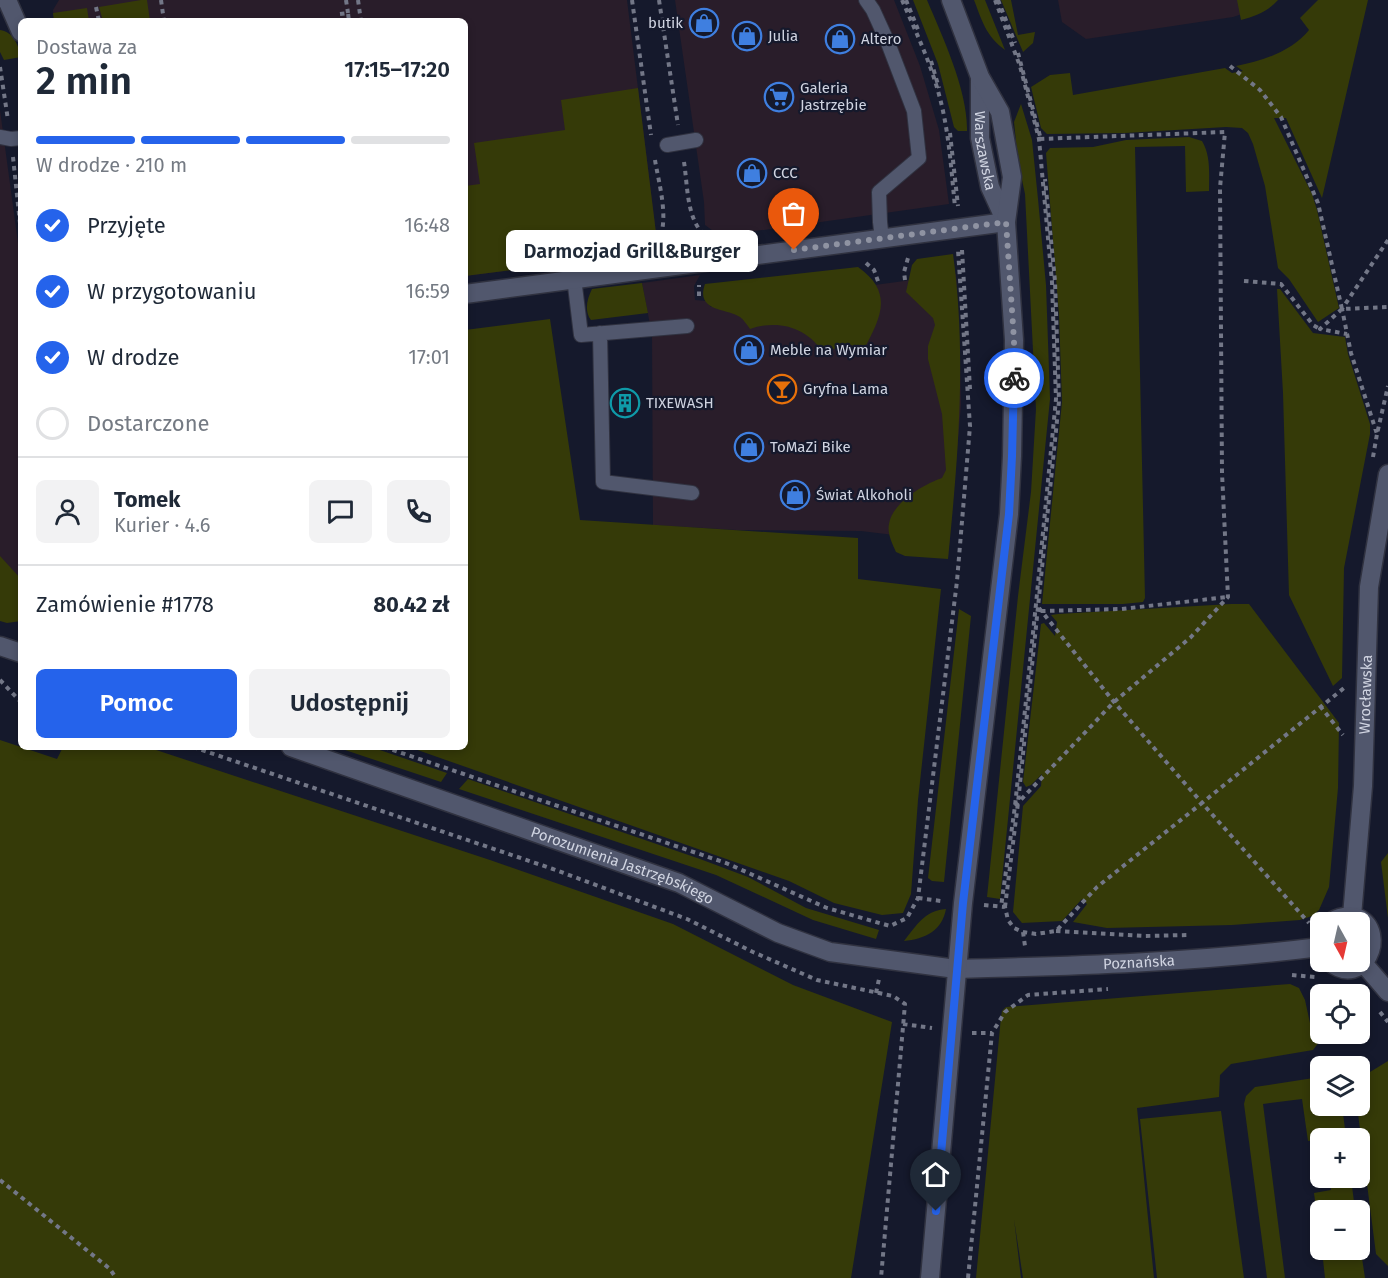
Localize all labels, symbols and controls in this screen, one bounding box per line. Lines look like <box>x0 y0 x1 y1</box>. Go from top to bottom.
shop icon: butik <box>688 7 720 39</box>
place label: butik <box>648 14 683 32</box>
shop icon: Julia <box>731 20 763 52</box>
shop icon: Altero <box>824 23 856 55</box>
place label: Julia <box>768 27 798 45</box>
place label: Altero <box>861 30 901 48</box>
text: Dostawa za <box>36 35 137 59</box>
text: 17:15–17:20 <box>344 56 450 83</box>
text: 2 min <box>36 58 132 104</box>
place label: Galeria Jastrzębie <box>800 79 867 114</box>
supermarket icon: Galeria Jastrzębie <box>763 81 795 113</box>
street label: Warszawska <box>971 111 999 192</box>
text: W drodze · 210 m <box>36 153 187 177</box>
shop icon: CCC <box>736 157 768 189</box>
place label: CCC <box>773 164 798 182</box>
pin <box>768 188 819 250</box>
icon: bag <box>777 197 810 230</box>
icon: check <box>36 209 69 242</box>
text: Przyjęte <box>87 212 166 239</box>
text: 16:48 <box>404 213 450 237</box>
callout: Darmozjad Grill&Burger <box>506 229 758 271</box>
text: Darmozjad Grill&Burger <box>524 239 740 263</box>
icon: check <box>36 275 69 308</box>
text: W przygotowaniu <box>87 278 257 305</box>
text: 16:59 <box>406 279 450 303</box>
shop icon: Meble na Wymiar <box>733 334 765 366</box>
icon: check <box>36 341 69 374</box>
place label: Meble na Wymiar <box>770 341 887 359</box>
text: W drodze <box>87 344 179 371</box>
text: 17:01 <box>408 345 450 369</box>
courier <box>984 348 1044 408</box>
icon: bike <box>998 362 1031 395</box>
bar icon: Gryfna Lama <box>766 373 798 405</box>
place label: Gryfna Lama <box>803 380 888 398</box>
building icon: TIXEWASH <box>609 387 641 419</box>
place label: TIXEWASH <box>646 394 714 412</box>
text: Dostarczone <box>87 410 210 437</box>
shop icon: ToMaZi Bike <box>733 431 765 463</box>
place label: ToMaZi Bike <box>770 438 851 456</box>
shop icon: Świat Alkoholi <box>779 479 811 511</box>
button: person <box>36 480 99 543</box>
button: chat <box>309 480 372 543</box>
button: phone <box>387 480 450 543</box>
text: Tomek <box>114 486 180 513</box>
place label: Świat Alkoholi <box>816 486 912 504</box>
text: Kurier · 4.6 <box>114 513 211 537</box>
text: Zamówienie #1778 <box>36 591 214 618</box>
text: 80.42 zł <box>373 591 450 618</box>
street label: Wrocławska <box>1356 655 1376 735</box>
button: Pomoc <box>36 669 237 738</box>
button: Udostępnij <box>249 669 450 738</box>
street label: Porozumienia Jastrzębskiego <box>529 823 717 908</box>
north arrow <box>1310 912 1370 972</box>
map controls <box>1310 912 1370 1260</box>
street label: Poznańska <box>1103 951 1175 973</box>
button: locate <box>1310 984 1370 1044</box>
button: layers <box>1310 1056 1370 1116</box>
button: + <box>1310 1128 1370 1188</box>
pin <box>910 1149 961 1211</box>
icon: home <box>919 1158 952 1191</box>
button: − <box>1310 1200 1370 1260</box>

